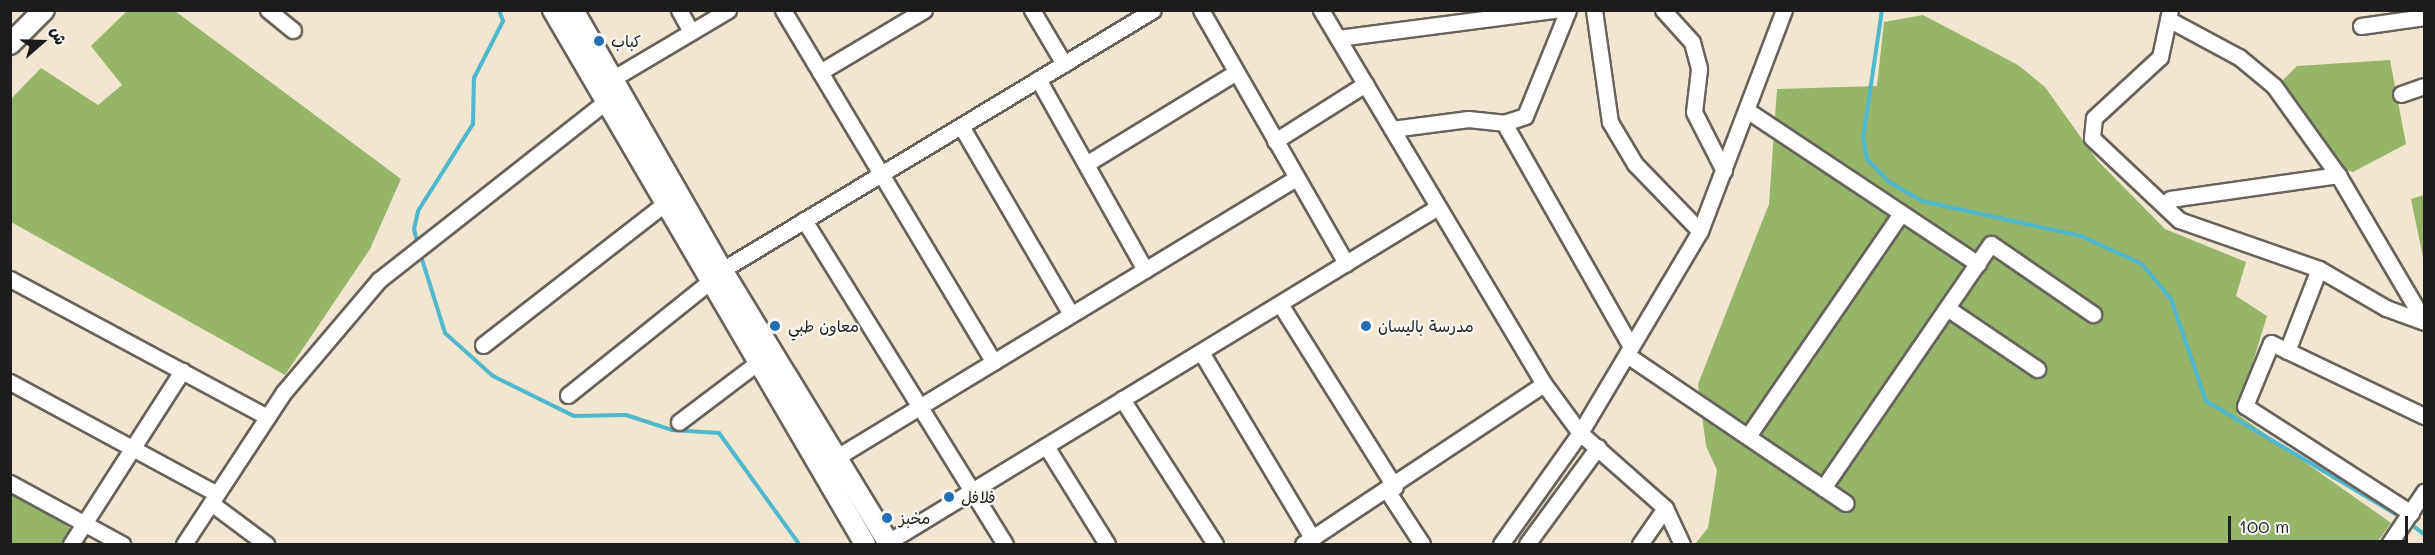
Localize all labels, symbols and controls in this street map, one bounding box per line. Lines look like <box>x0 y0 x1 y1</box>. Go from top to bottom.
north arrow <box>12 12 72 72</box>
text: ش <box>47 24 72 48</box>
place label: كباب <box>611 31 641 51</box>
marker: كباب <box>592 34 606 48</box>
place label: معاون طبي <box>788 316 859 336</box>
place label: مدرسة بالیسان <box>1378 316 1474 336</box>
marker: معاون طبي <box>766 317 784 335</box>
marker: مدرسة بالیسان <box>1359 319 1373 333</box>
place label: فلافل <box>961 487 996 507</box>
marker: فلافل <box>942 490 956 504</box>
scale bar <box>2231 504 2411 542</box>
place label: مخبز <box>899 508 930 528</box>
marker: مخبز <box>880 511 894 525</box>
text: 100 m <box>2239 514 2289 538</box>

